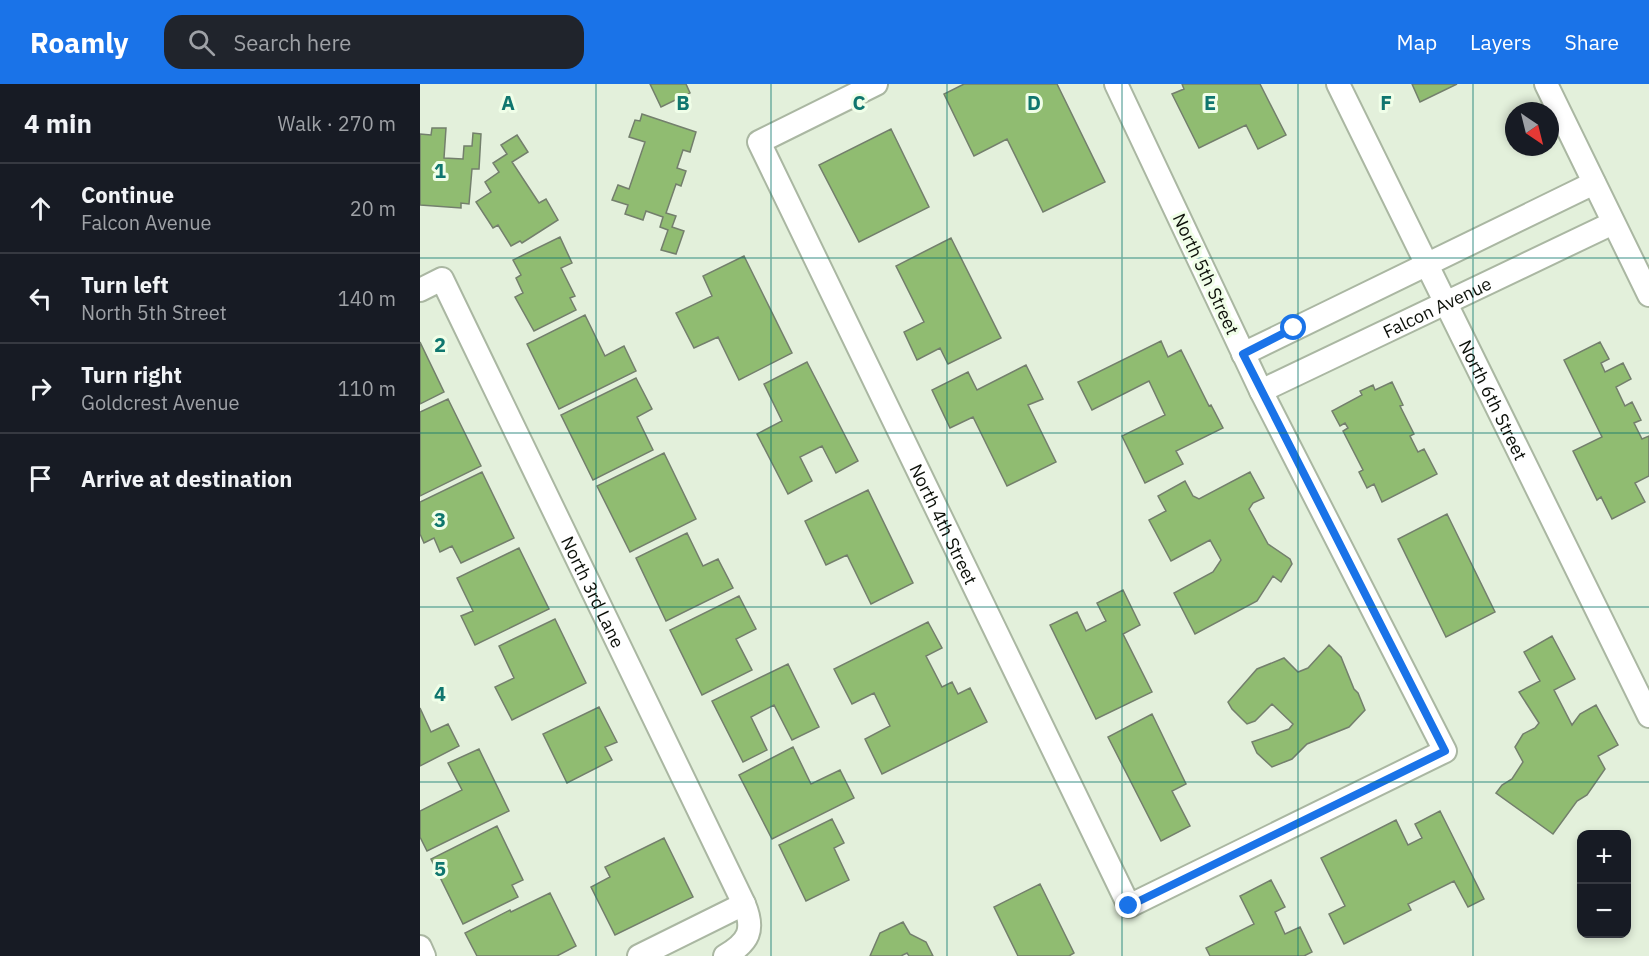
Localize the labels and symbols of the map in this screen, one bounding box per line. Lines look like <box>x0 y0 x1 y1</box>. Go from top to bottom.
text: A <box>501 89 515 116</box>
text: B <box>676 89 690 116</box>
text: C <box>852 89 866 116</box>
text: D <box>1027 89 1041 116</box>
text: E <box>1204 89 1216 116</box>
text: F <box>1380 89 1392 116</box>
north arrow <box>1505 102 1559 156</box>
text: 1 <box>434 157 446 184</box>
street label: North 5th Street <box>1168 210 1244 338</box>
street label: Falcon Avenue <box>1379 271 1495 343</box>
route start <box>1280 314 1306 340</box>
text: 2 <box>434 331 446 358</box>
street label: North 6th Street <box>1454 336 1533 464</box>
street label: North 4th Street <box>905 460 983 588</box>
text: 3 <box>434 506 446 533</box>
street label: North 3rd Lane <box>556 532 630 651</box>
text: 4 <box>434 680 446 707</box>
text: 5 <box>434 855 446 882</box>
route end <box>1115 892 1141 918</box>

